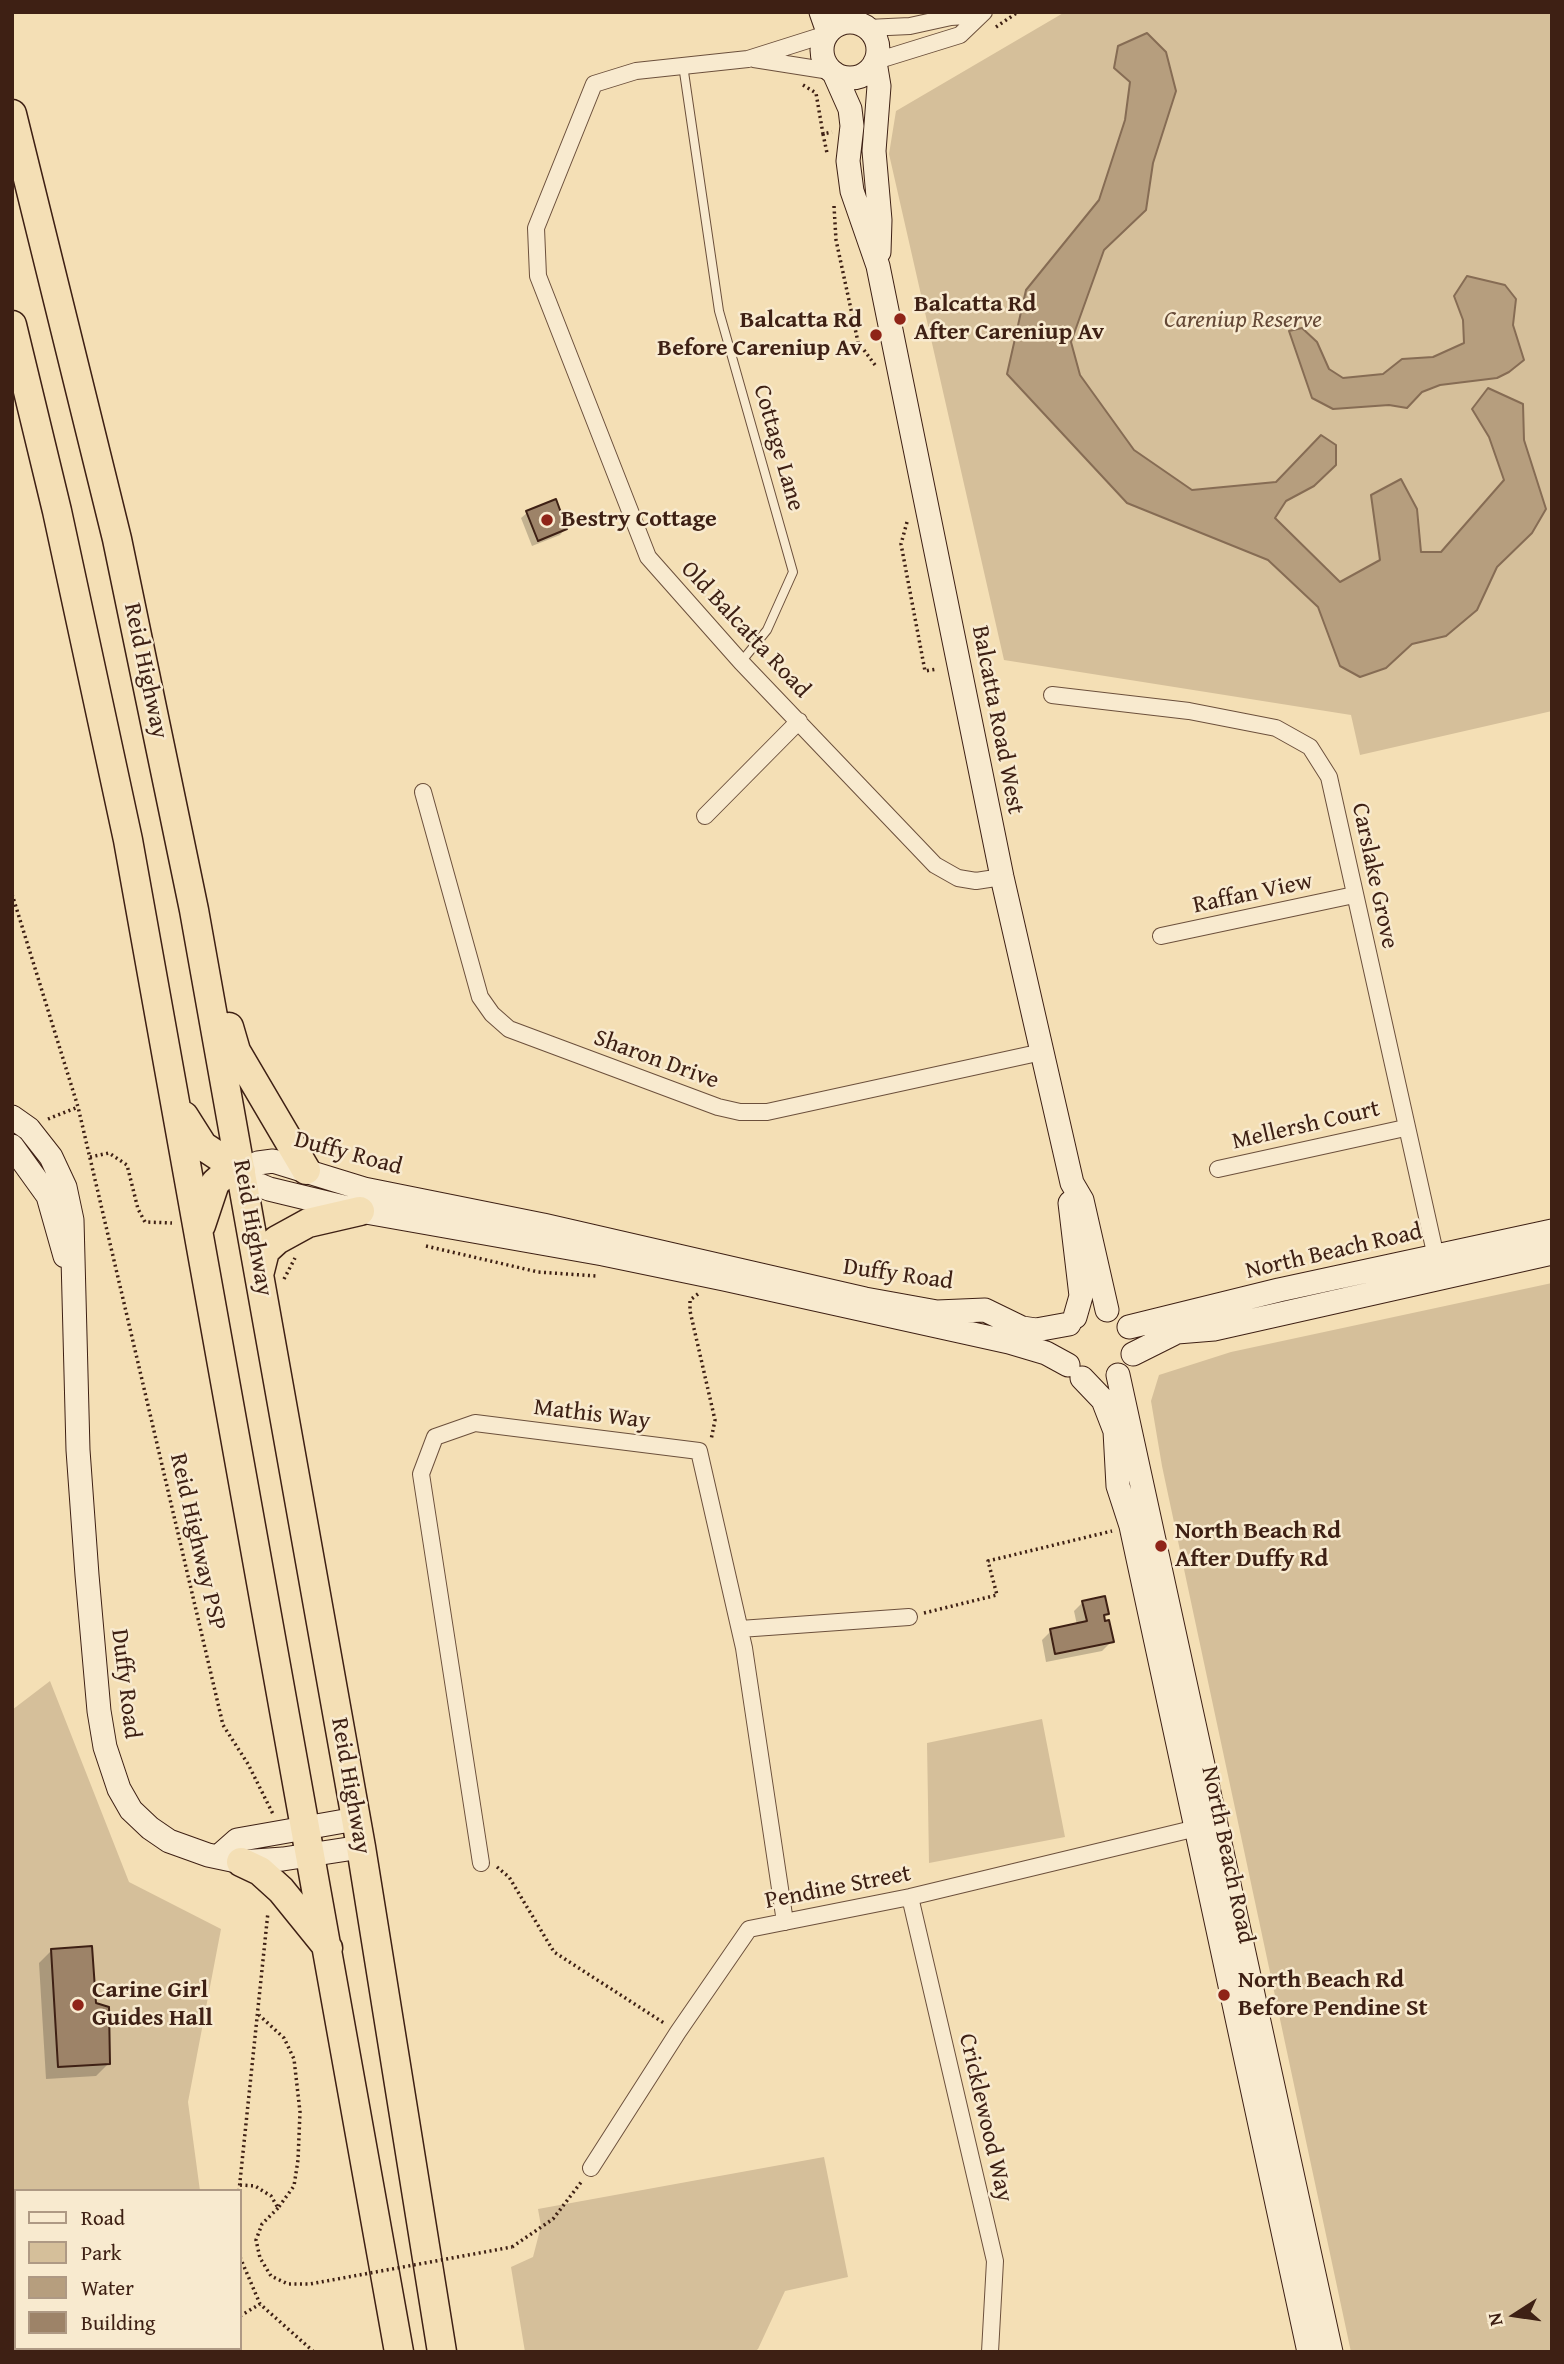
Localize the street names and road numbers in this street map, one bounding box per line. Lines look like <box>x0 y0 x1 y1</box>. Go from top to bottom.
street label: Cottage Lane <box>746 382 810 514</box>
street label: Old Balcatta Road <box>674 556 816 704</box>
street label: Reid Highway <box>117 601 173 741</box>
street label: Balcatta Road West <box>965 623 1029 817</box>
street label: Carslake Grove <box>1345 801 1403 951</box>
street label: Raffan View <box>1191 867 1315 921</box>
street label: Sharon Drive <box>590 1024 722 1096</box>
street label: Mellersh Court <box>1229 1095 1383 1157</box>
street label: Duffy Road <box>291 1126 405 1182</box>
street label: Reid Highway <box>226 1158 278 1298</box>
street label: North Beach Road <box>1243 1218 1425 1286</box>
street label: Duffy Road <box>841 1253 955 1297</box>
street label: Mathis Way <box>532 1394 652 1436</box>
street label: Reid Highway PSP <box>163 1451 231 1633</box>
street label: Duffy Road <box>104 1627 146 1741</box>
street label: Reid Highway <box>324 1716 376 1856</box>
street label: North Beach Road <box>1194 1764 1260 1946</box>
street label: Pendine Street <box>763 1860 913 1916</box>
street label: Cricklewood Way <box>952 2031 1018 2205</box>

